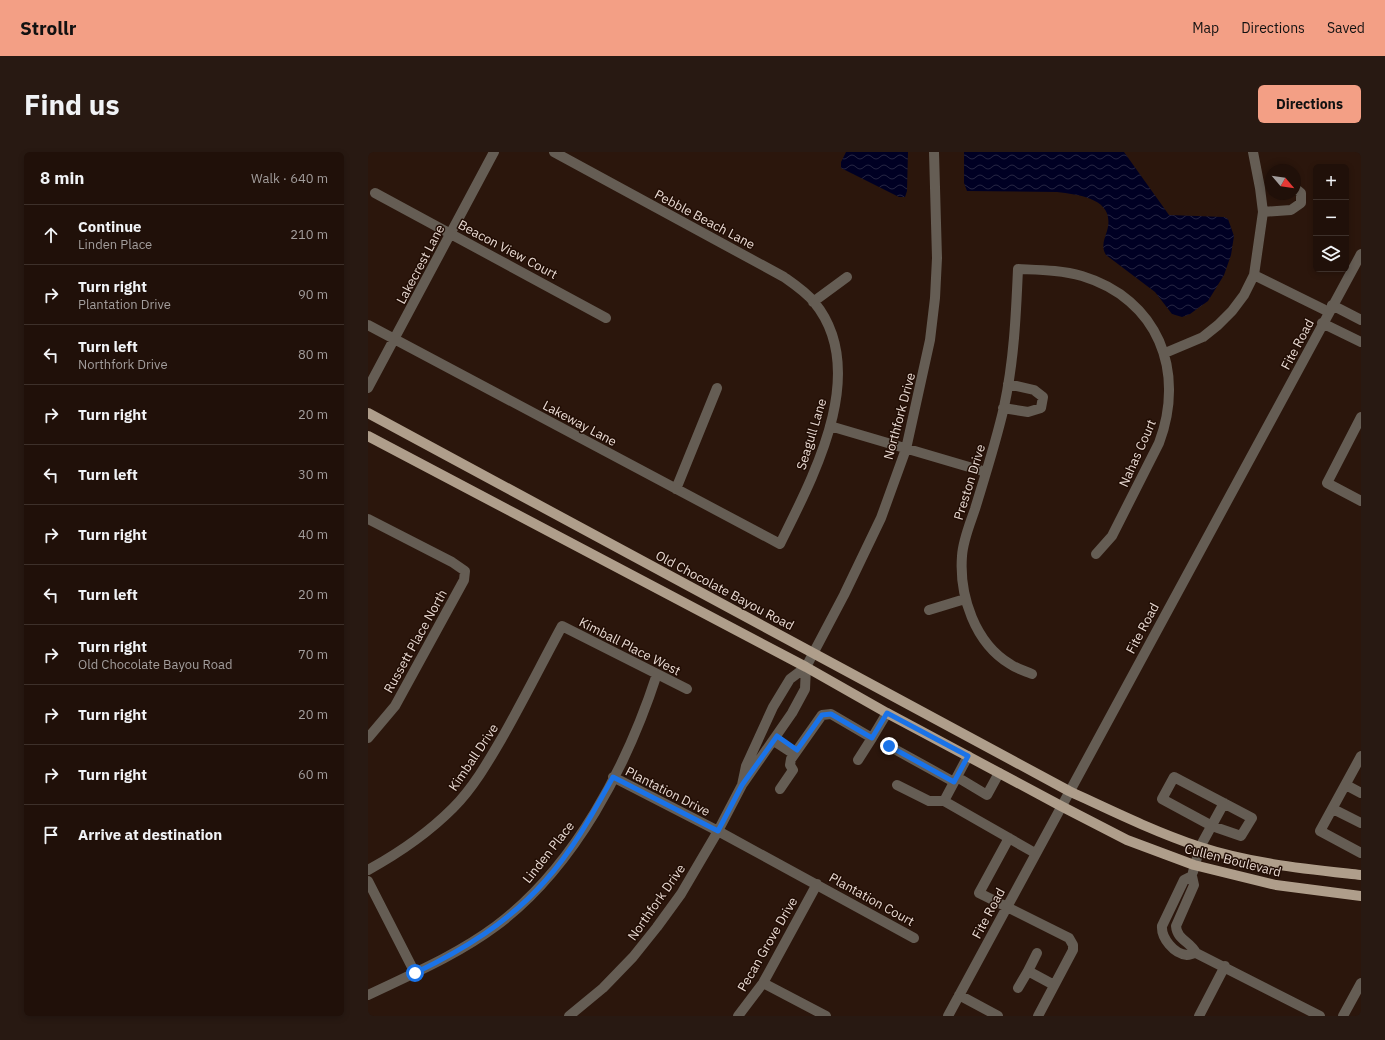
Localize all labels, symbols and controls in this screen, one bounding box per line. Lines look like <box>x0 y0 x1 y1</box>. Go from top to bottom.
text: Strollr <box>20 16 76 40</box>
text: Map <box>1192 19 1219 37</box>
text: Directions <box>1241 19 1305 37</box>
text: Saved <box>1327 19 1365 37</box>
button: Directions <box>1258 85 1361 123</box>
text: Find us <box>24 86 120 123</box>
north arrow <box>1265 164 1301 200</box>
map controls <box>1313 164 1349 272</box>
button: + <box>1313 164 1349 200</box>
text: 8 min <box>40 167 84 189</box>
text: Walk · 640 m <box>251 170 328 187</box>
street label: Pebble Beach Lane <box>652 186 758 253</box>
button: − <box>1313 200 1349 236</box>
street label: Beacon View Court <box>455 216 560 283</box>
text: Continue <box>78 217 142 236</box>
street label: Lakecrest Lane <box>392 222 448 307</box>
icon: ahead <box>40 224 62 246</box>
text: 210 m <box>290 226 328 243</box>
text: Linden Place <box>78 236 152 253</box>
button: layers <box>1313 236 1349 272</box>
text: Turn right <box>78 277 147 296</box>
icon: right <box>40 284 62 306</box>
text: 90 m <box>298 286 328 303</box>
text: Plantation Drive <box>78 296 171 313</box>
street label: Fite Road <box>1277 316 1318 373</box>
text: Turn left <box>78 337 138 356</box>
icon: left <box>40 344 62 366</box>
text: 80 m <box>298 346 328 363</box>
text: Northfork Drive <box>78 356 168 373</box>
street label: Northfork Drive <box>880 371 919 462</box>
street label: Seagull Lane <box>793 396 830 472</box>
street label: Lakeway Lane <box>540 397 620 450</box>
icon: right <box>40 404 62 426</box>
text: Turn right <box>78 405 147 424</box>
text: 20 m <box>298 406 328 423</box>
street label: Nahas Court <box>1115 417 1160 490</box>
street label: Preston Drive <box>950 442 989 522</box>
icon: left <box>40 464 62 486</box>
text: Turn left <box>78 465 138 484</box>
text: 30 m <box>298 466 328 483</box>
icon: right <box>40 524 62 546</box>
text: Turn right <box>78 525 147 544</box>
text: 40 m <box>298 526 328 543</box>
street label: Old Chocolate Bayou Road <box>653 547 797 634</box>
icon: left <box>40 584 62 606</box>
text: Turn left <box>78 585 138 604</box>
text: 20 m <box>298 586 328 603</box>
street label: Russett Place North <box>380 586 451 696</box>
street label: Fite Road <box>1122 600 1163 657</box>
street label: Kimball Place West <box>576 614 683 679</box>
text: Turn right <box>78 637 147 656</box>
icon: right <box>40 644 62 666</box>
text: 70 m <box>298 646 328 663</box>
text: Old Chocolate Bayou Road <box>78 656 232 673</box>
icon: right <box>40 704 62 726</box>
text: Turn right <box>78 705 147 724</box>
text: 20 m <box>298 706 328 723</box>
street label: Kimball Drive <box>445 720 502 794</box>
route end <box>880 737 898 755</box>
street label: Plantation Drive <box>622 763 713 820</box>
icon: right <box>40 764 62 786</box>
text: Turn right <box>78 765 147 784</box>
text: 60 m <box>298 766 328 783</box>
street label: Linden Place <box>519 818 578 887</box>
icon: arrive <box>40 824 62 846</box>
text: Arrive at destination <box>78 825 222 844</box>
street label: Cullen Boulevard <box>1183 840 1283 881</box>
street label: Northfork Drive <box>624 861 689 944</box>
street label: Plantation Court <box>826 869 917 930</box>
street label: Fite Road <box>968 885 1009 942</box>
street label: Pecan Grove Drive <box>734 894 801 995</box>
route start <box>406 964 424 982</box>

